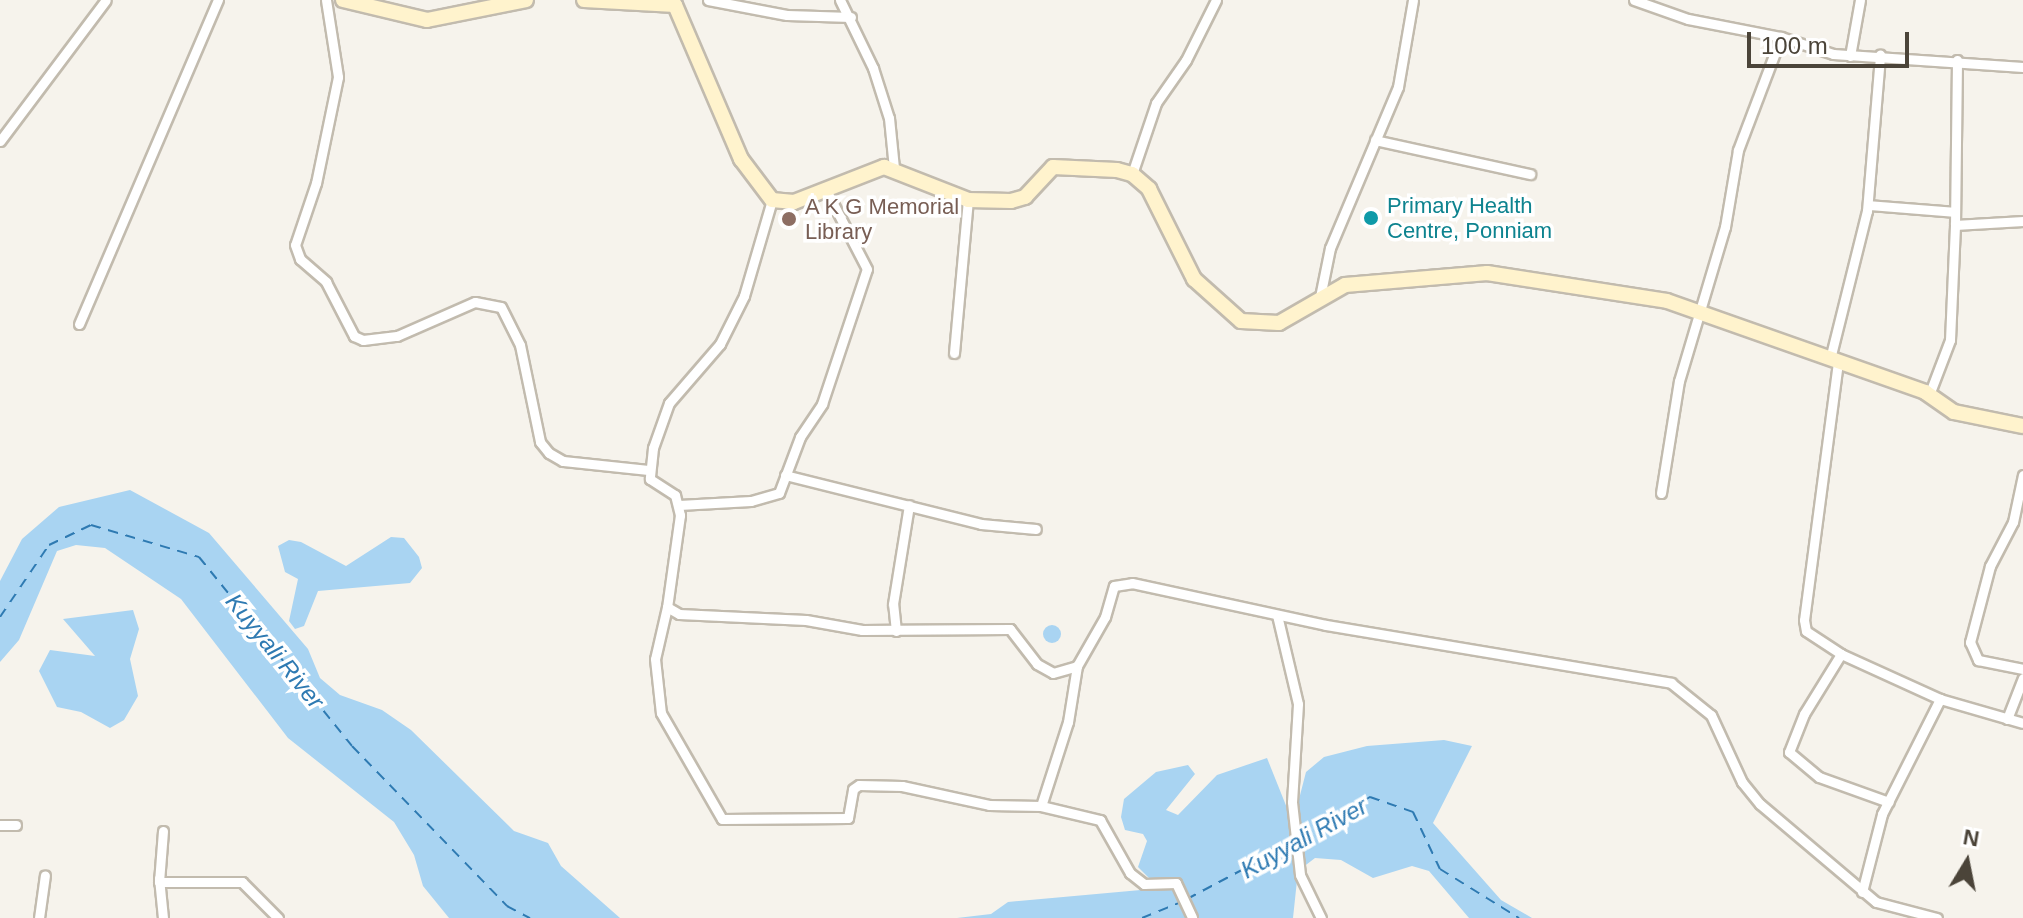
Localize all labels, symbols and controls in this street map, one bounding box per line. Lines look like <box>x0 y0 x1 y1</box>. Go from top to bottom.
scale bar <box>1751 16 1913 66</box>
text: 100 m <box>1761 32 1828 59</box>
place label: Primary Health Centre, Ponniam <box>1387 192 1552 244</box>
place label: A K G Memorial Library <box>805 193 960 244</box>
marker: Primary Health Centre, Ponniam <box>1362 209 1380 227</box>
marker: A K G Memorial Library <box>780 210 798 228</box>
water label: Kuyyali River <box>220 588 330 714</box>
water label: Kuyyali River <box>1236 791 1372 885</box>
north arrow <box>1927 822 2007 902</box>
text: N <box>1961 824 1981 852</box>

